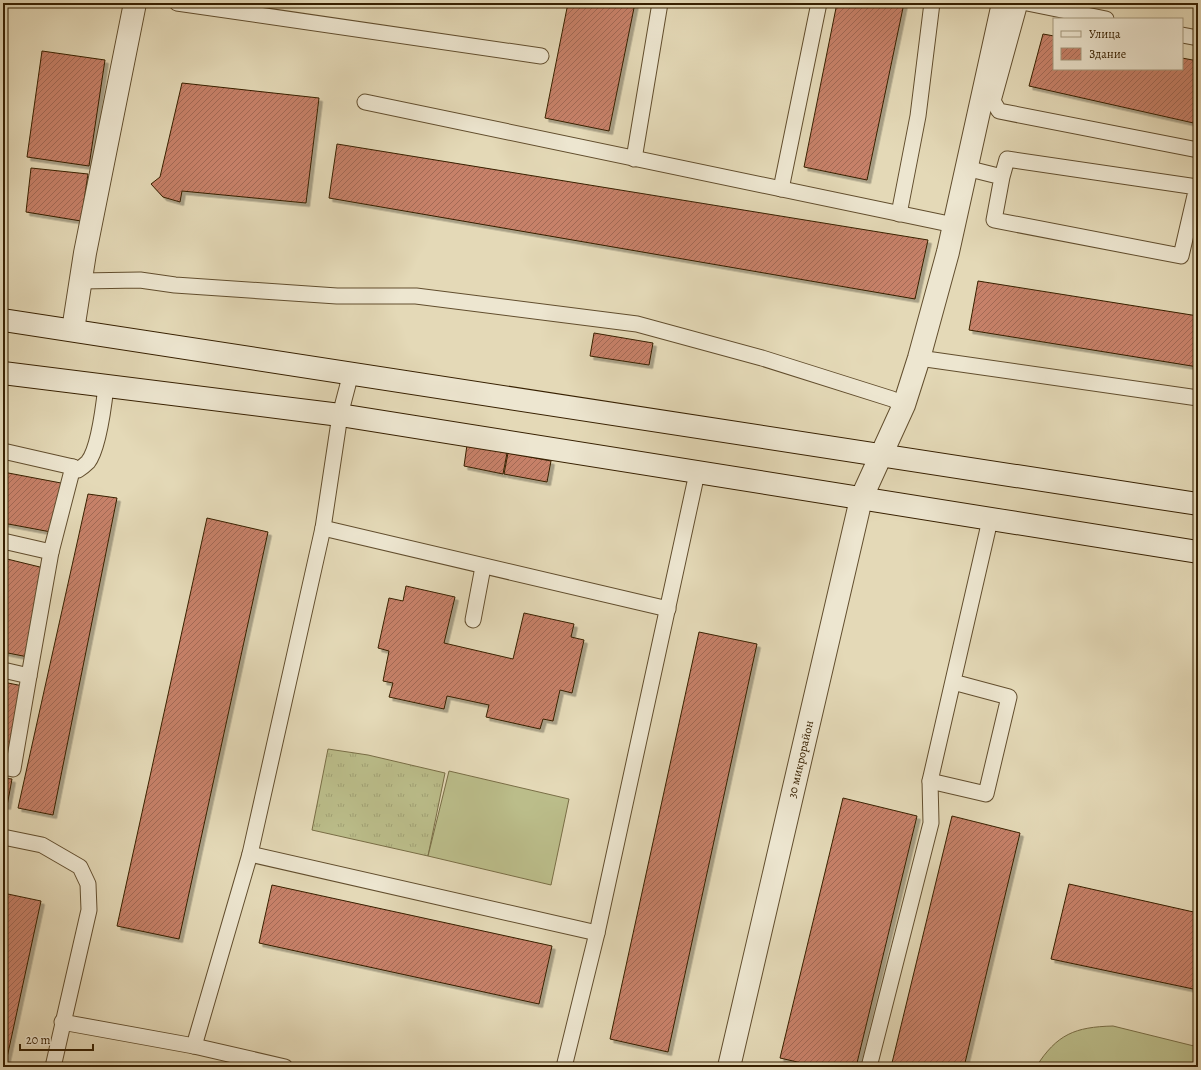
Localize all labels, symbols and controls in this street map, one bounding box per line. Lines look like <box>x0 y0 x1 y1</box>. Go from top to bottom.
legend <box>1053 18 1183 70</box>
text: Улица <box>1089 26 1121 42</box>
text: Здание <box>1089 46 1126 62</box>
street label: 30 микрорайон <box>784 719 817 800</box>
scale bar <box>20 1026 93 1052</box>
text: 20 m <box>26 1032 50 1048</box>

